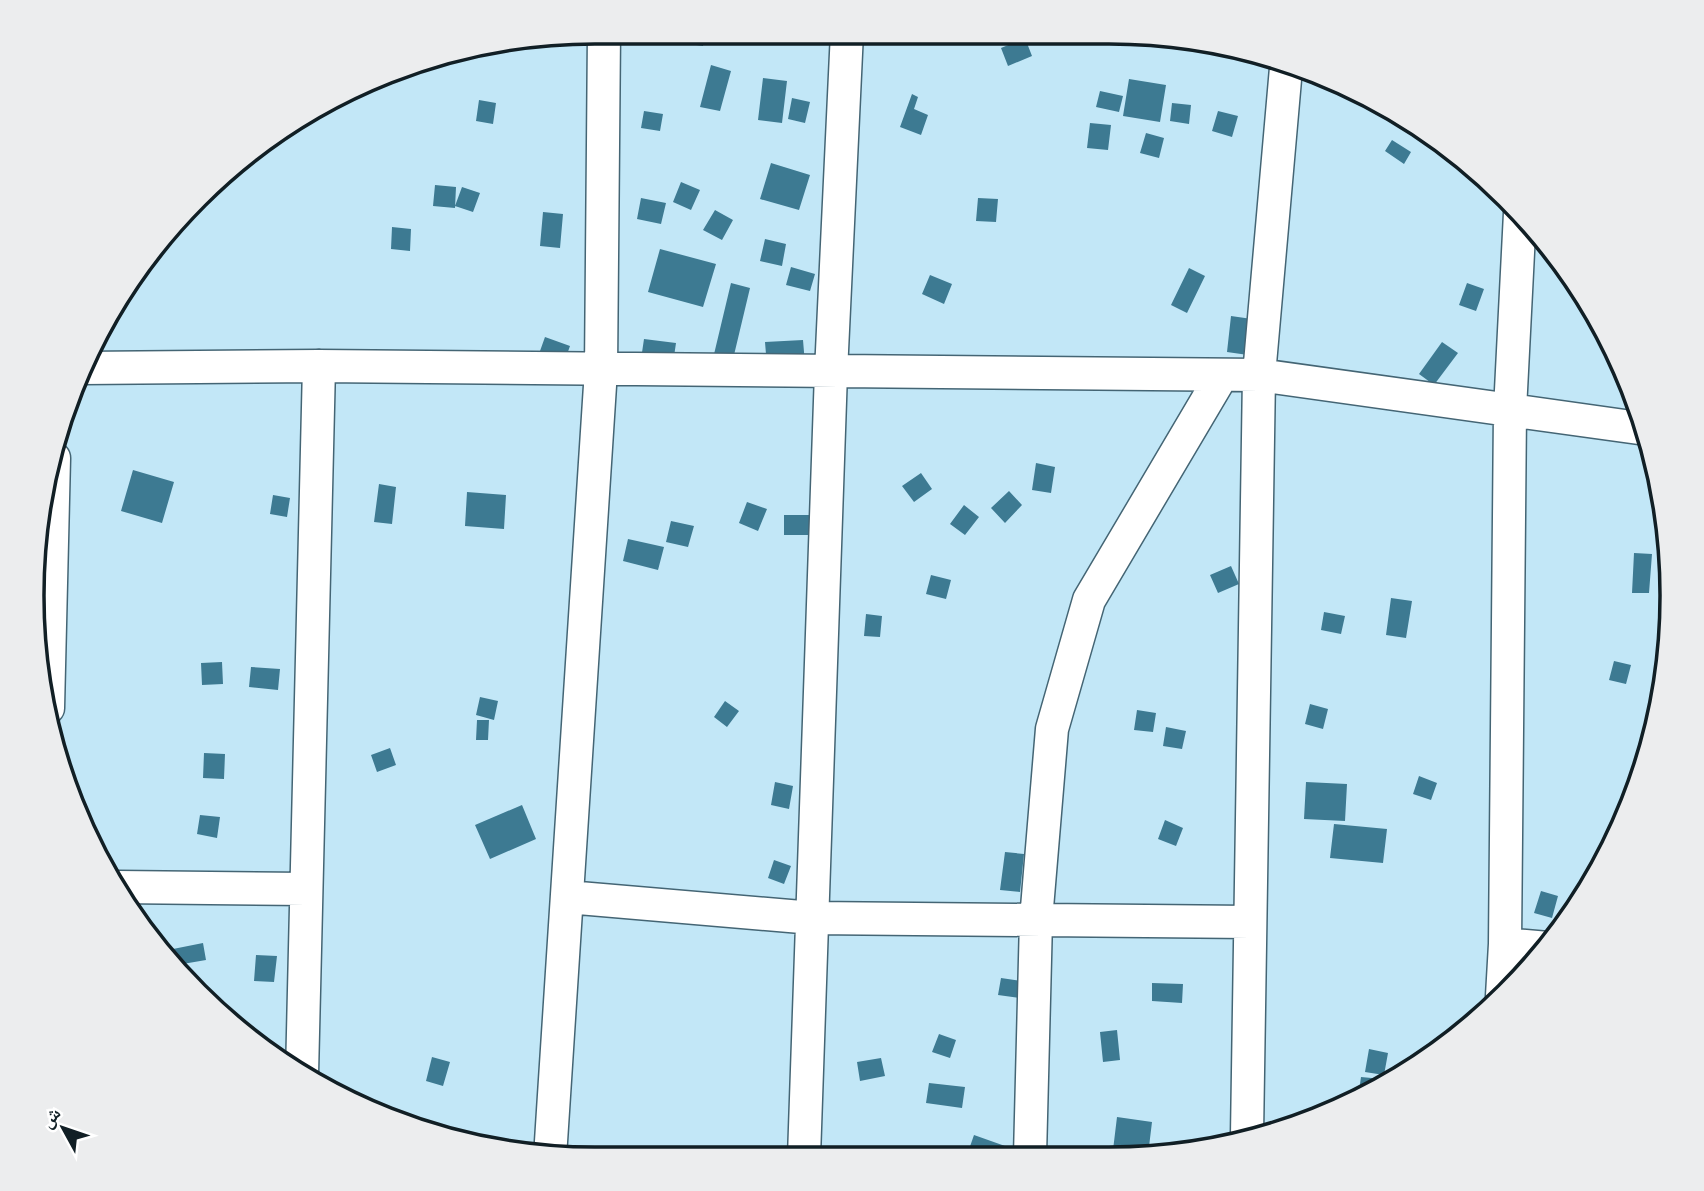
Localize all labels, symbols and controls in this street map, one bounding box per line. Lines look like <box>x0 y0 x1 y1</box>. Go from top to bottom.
north arrow <box>28 1093 98 1163</box>
text: ش <box>34 1102 66 1133</box>

